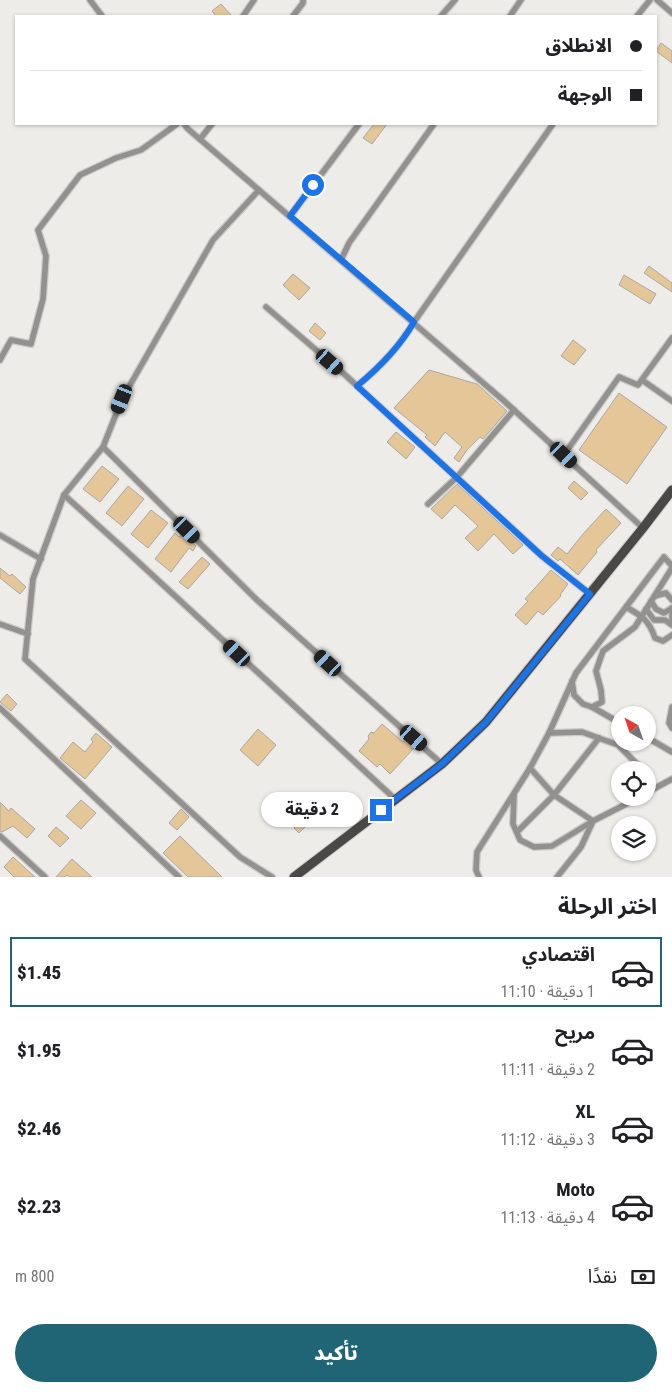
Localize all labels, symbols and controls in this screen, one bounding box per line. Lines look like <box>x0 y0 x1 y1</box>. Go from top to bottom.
text: الانطلاق <box>546 34 612 57</box>
text: الوجهة <box>558 83 612 106</box>
route start <box>302 174 324 196</box>
car <box>313 346 346 378</box>
car <box>109 382 134 416</box>
car <box>547 439 580 471</box>
car <box>171 514 202 546</box>
car <box>220 637 253 669</box>
car <box>311 647 344 679</box>
north arrow <box>611 706 656 751</box>
map controls <box>611 706 656 861</box>
car <box>397 722 430 754</box>
button: locate <box>611 761 656 806</box>
callout: 2 دقيقة <box>261 792 364 828</box>
route end <box>370 799 392 821</box>
text: 2 دقيقة <box>285 800 339 819</box>
button: layers <box>611 816 656 861</box>
text: اختر الرحلة <box>558 894 657 919</box>
text: اقتصادي <box>522 943 595 966</box>
icon: car <box>610 950 655 995</box>
text: $1.45 <box>17 961 61 984</box>
text: 1 دقيقة · 11:10 <box>500 982 595 1001</box>
text: مريح <box>555 1021 595 1044</box>
icon: car <box>610 1028 655 1073</box>
text: $1.95 <box>17 1039 61 1062</box>
text: 2 دقيقة · 11:11 <box>500 1060 595 1079</box>
text: XL <box>575 1100 595 1123</box>
icon: car <box>610 1106 655 1151</box>
text: $2.46 <box>17 1117 61 1140</box>
text: 3 دقيقة · 11:12 <box>500 1130 595 1149</box>
text: Moto <box>556 1178 595 1201</box>
icon: car <box>610 1184 655 1229</box>
text: $2.23 <box>17 1195 61 1218</box>
text: 4 دقيقة · 11:13 <box>500 1208 595 1227</box>
icon: cash <box>629 1263 657 1291</box>
text: نقدًا <box>588 1265 617 1288</box>
text: 800 m <box>15 1267 54 1286</box>
button: تأكيد <box>15 1324 657 1382</box>

